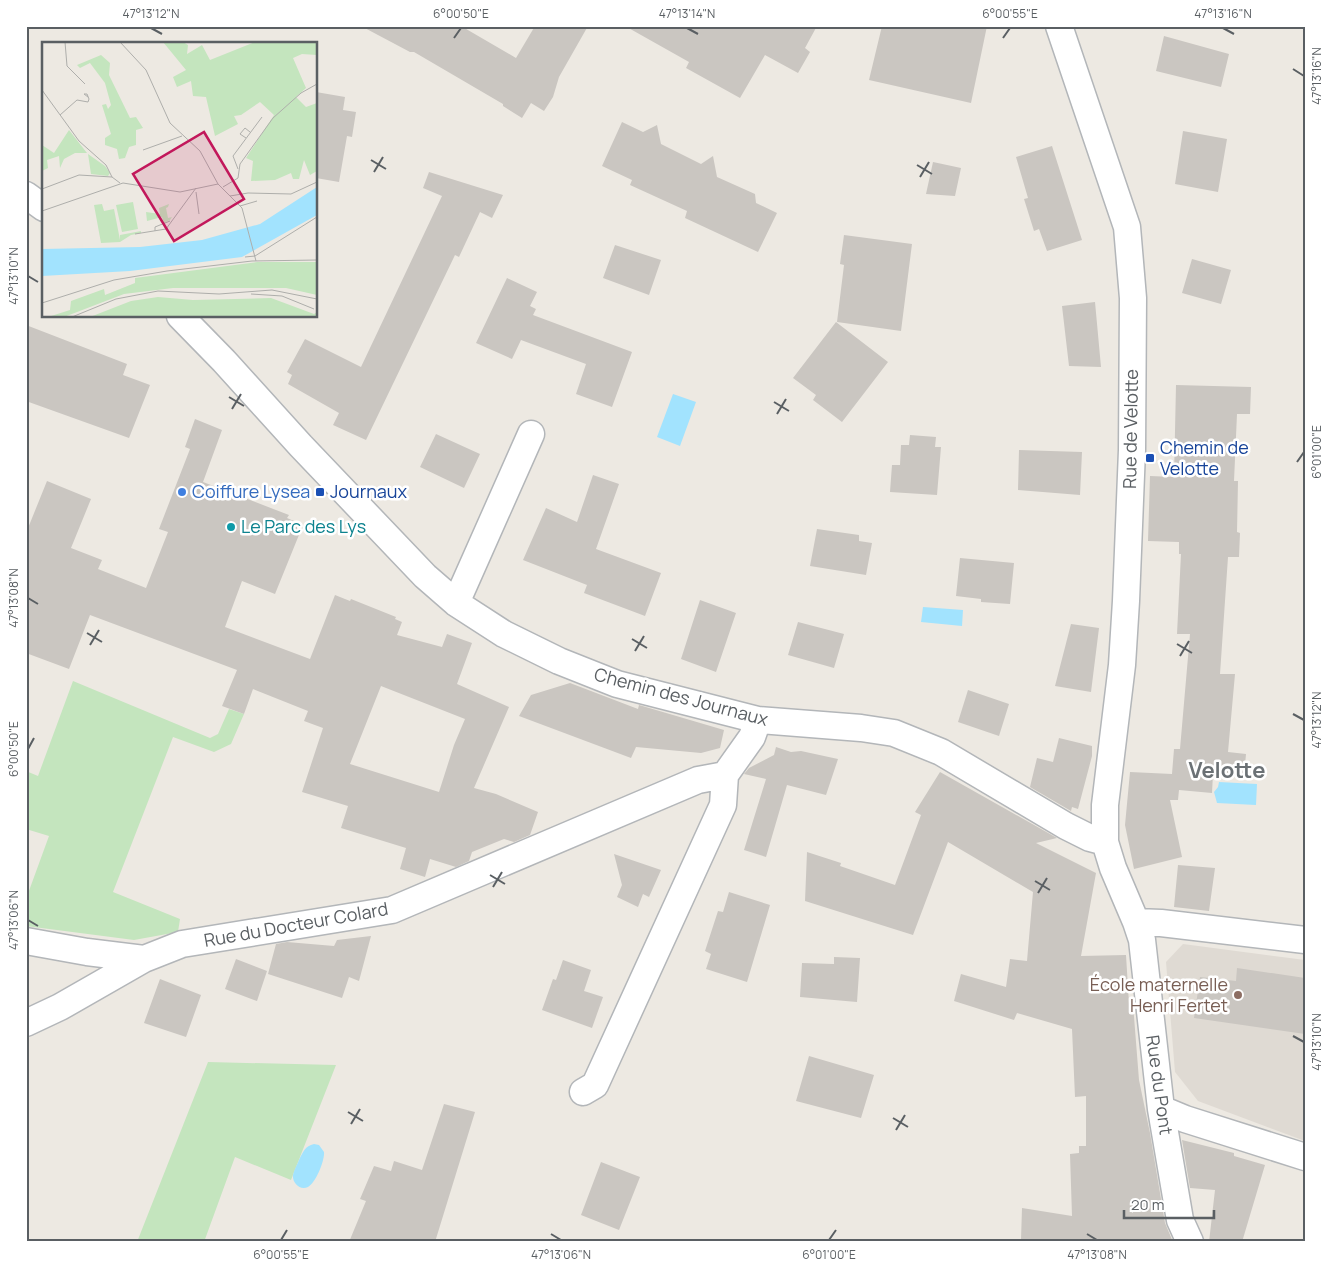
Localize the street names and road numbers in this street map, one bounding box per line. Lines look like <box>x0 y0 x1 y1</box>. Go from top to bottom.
street label: Rue de Velotte <box>1117 369 1143 489</box>
street label: Chemin des Journaux <box>592 661 771 731</box>
street label: Rue du Docteur Colard <box>202 896 390 952</box>
street label: Rue du Pont <box>1141 1033 1179 1136</box>

